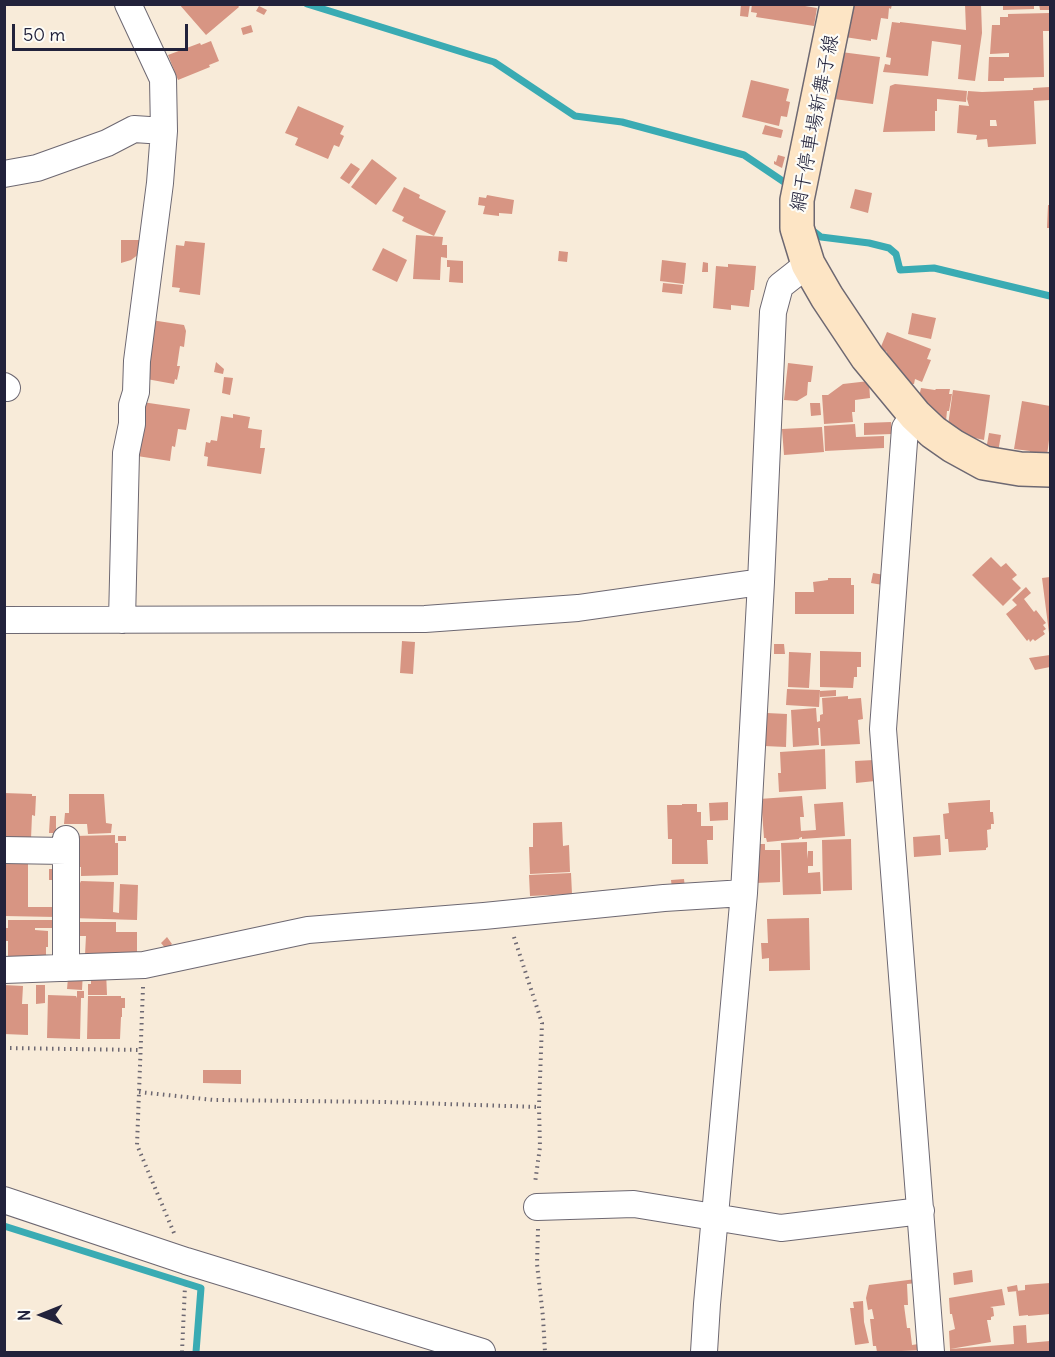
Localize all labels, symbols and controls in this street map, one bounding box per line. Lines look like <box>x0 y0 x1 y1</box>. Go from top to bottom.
scale bar <box>15 12 190 50</box>
text: 50 m <box>23 23 65 46</box>
street label: 網干停車場新舞子線 <box>786 32 844 214</box>
north arrow <box>12 1285 72 1345</box>
text: N <box>14 1310 34 1321</box>

